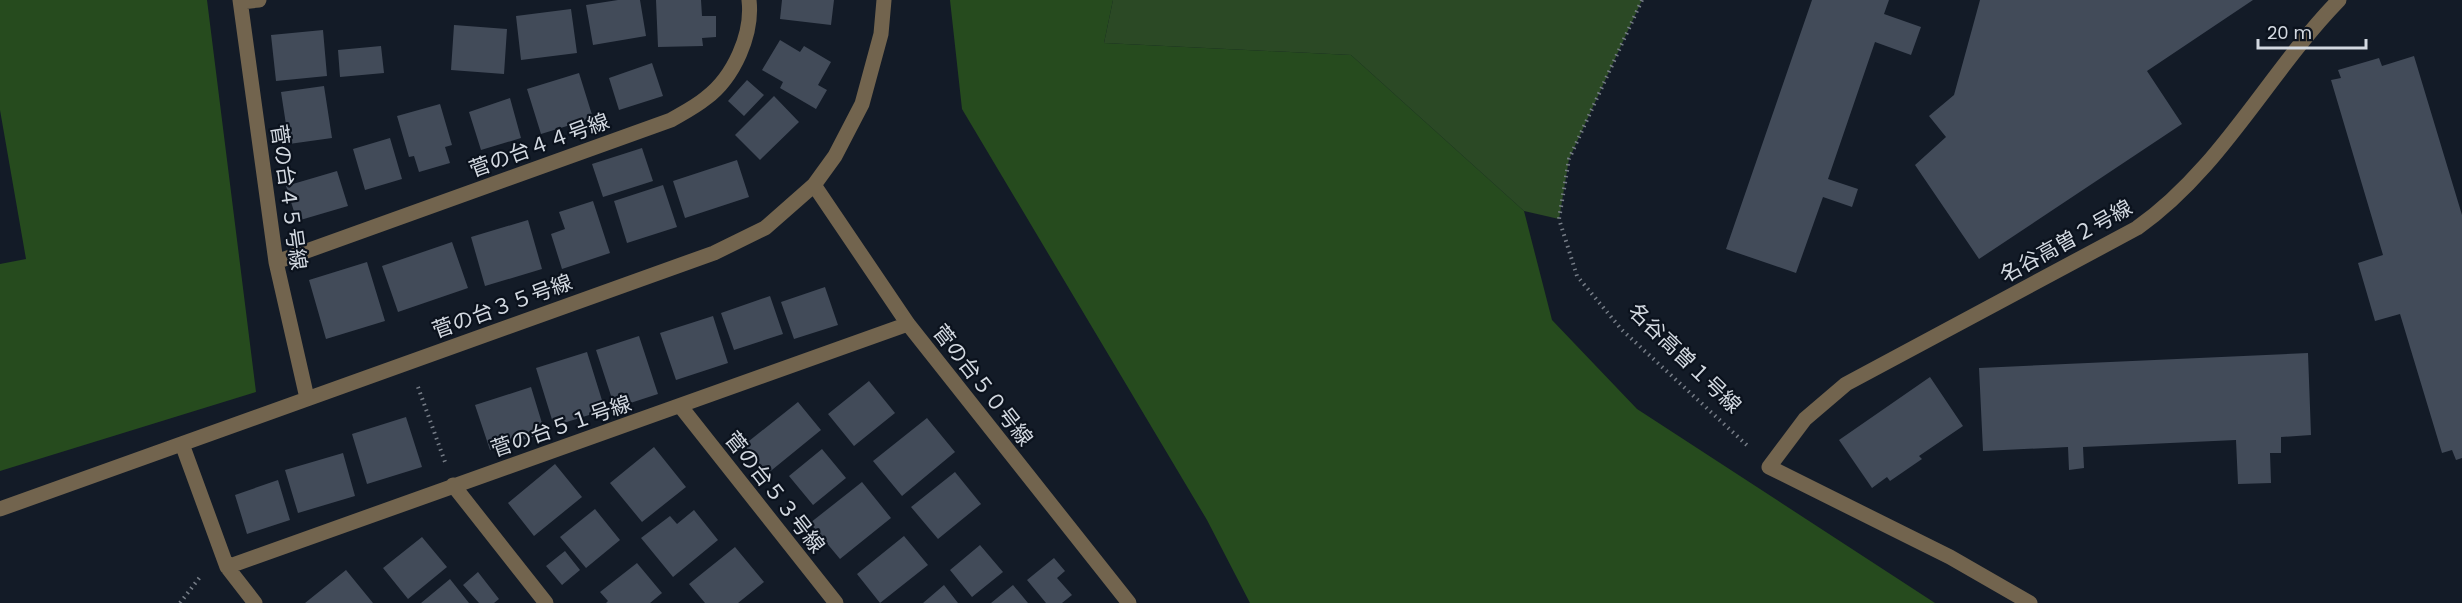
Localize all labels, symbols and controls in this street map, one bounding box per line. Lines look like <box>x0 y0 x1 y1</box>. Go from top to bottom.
scale bar <box>2258 12 2366 50</box>
text: 20 m <box>2267 20 2312 45</box>
street label: 菅の台４４号線 <box>465 106 613 184</box>
street label: 菅の台４５号線 <box>264 122 314 272</box>
street label: 名谷高曽２号線 <box>1995 193 2137 289</box>
street label: 菅の台３５号線 <box>428 267 576 345</box>
street label: 名谷高曽１号線 <box>1622 297 1748 419</box>
street label: 菅の台５０号線 <box>926 318 1040 452</box>
street label: 菅の台５１号線 <box>487 388 635 464</box>
street label: 菅の台５３号線 <box>718 425 832 559</box>

